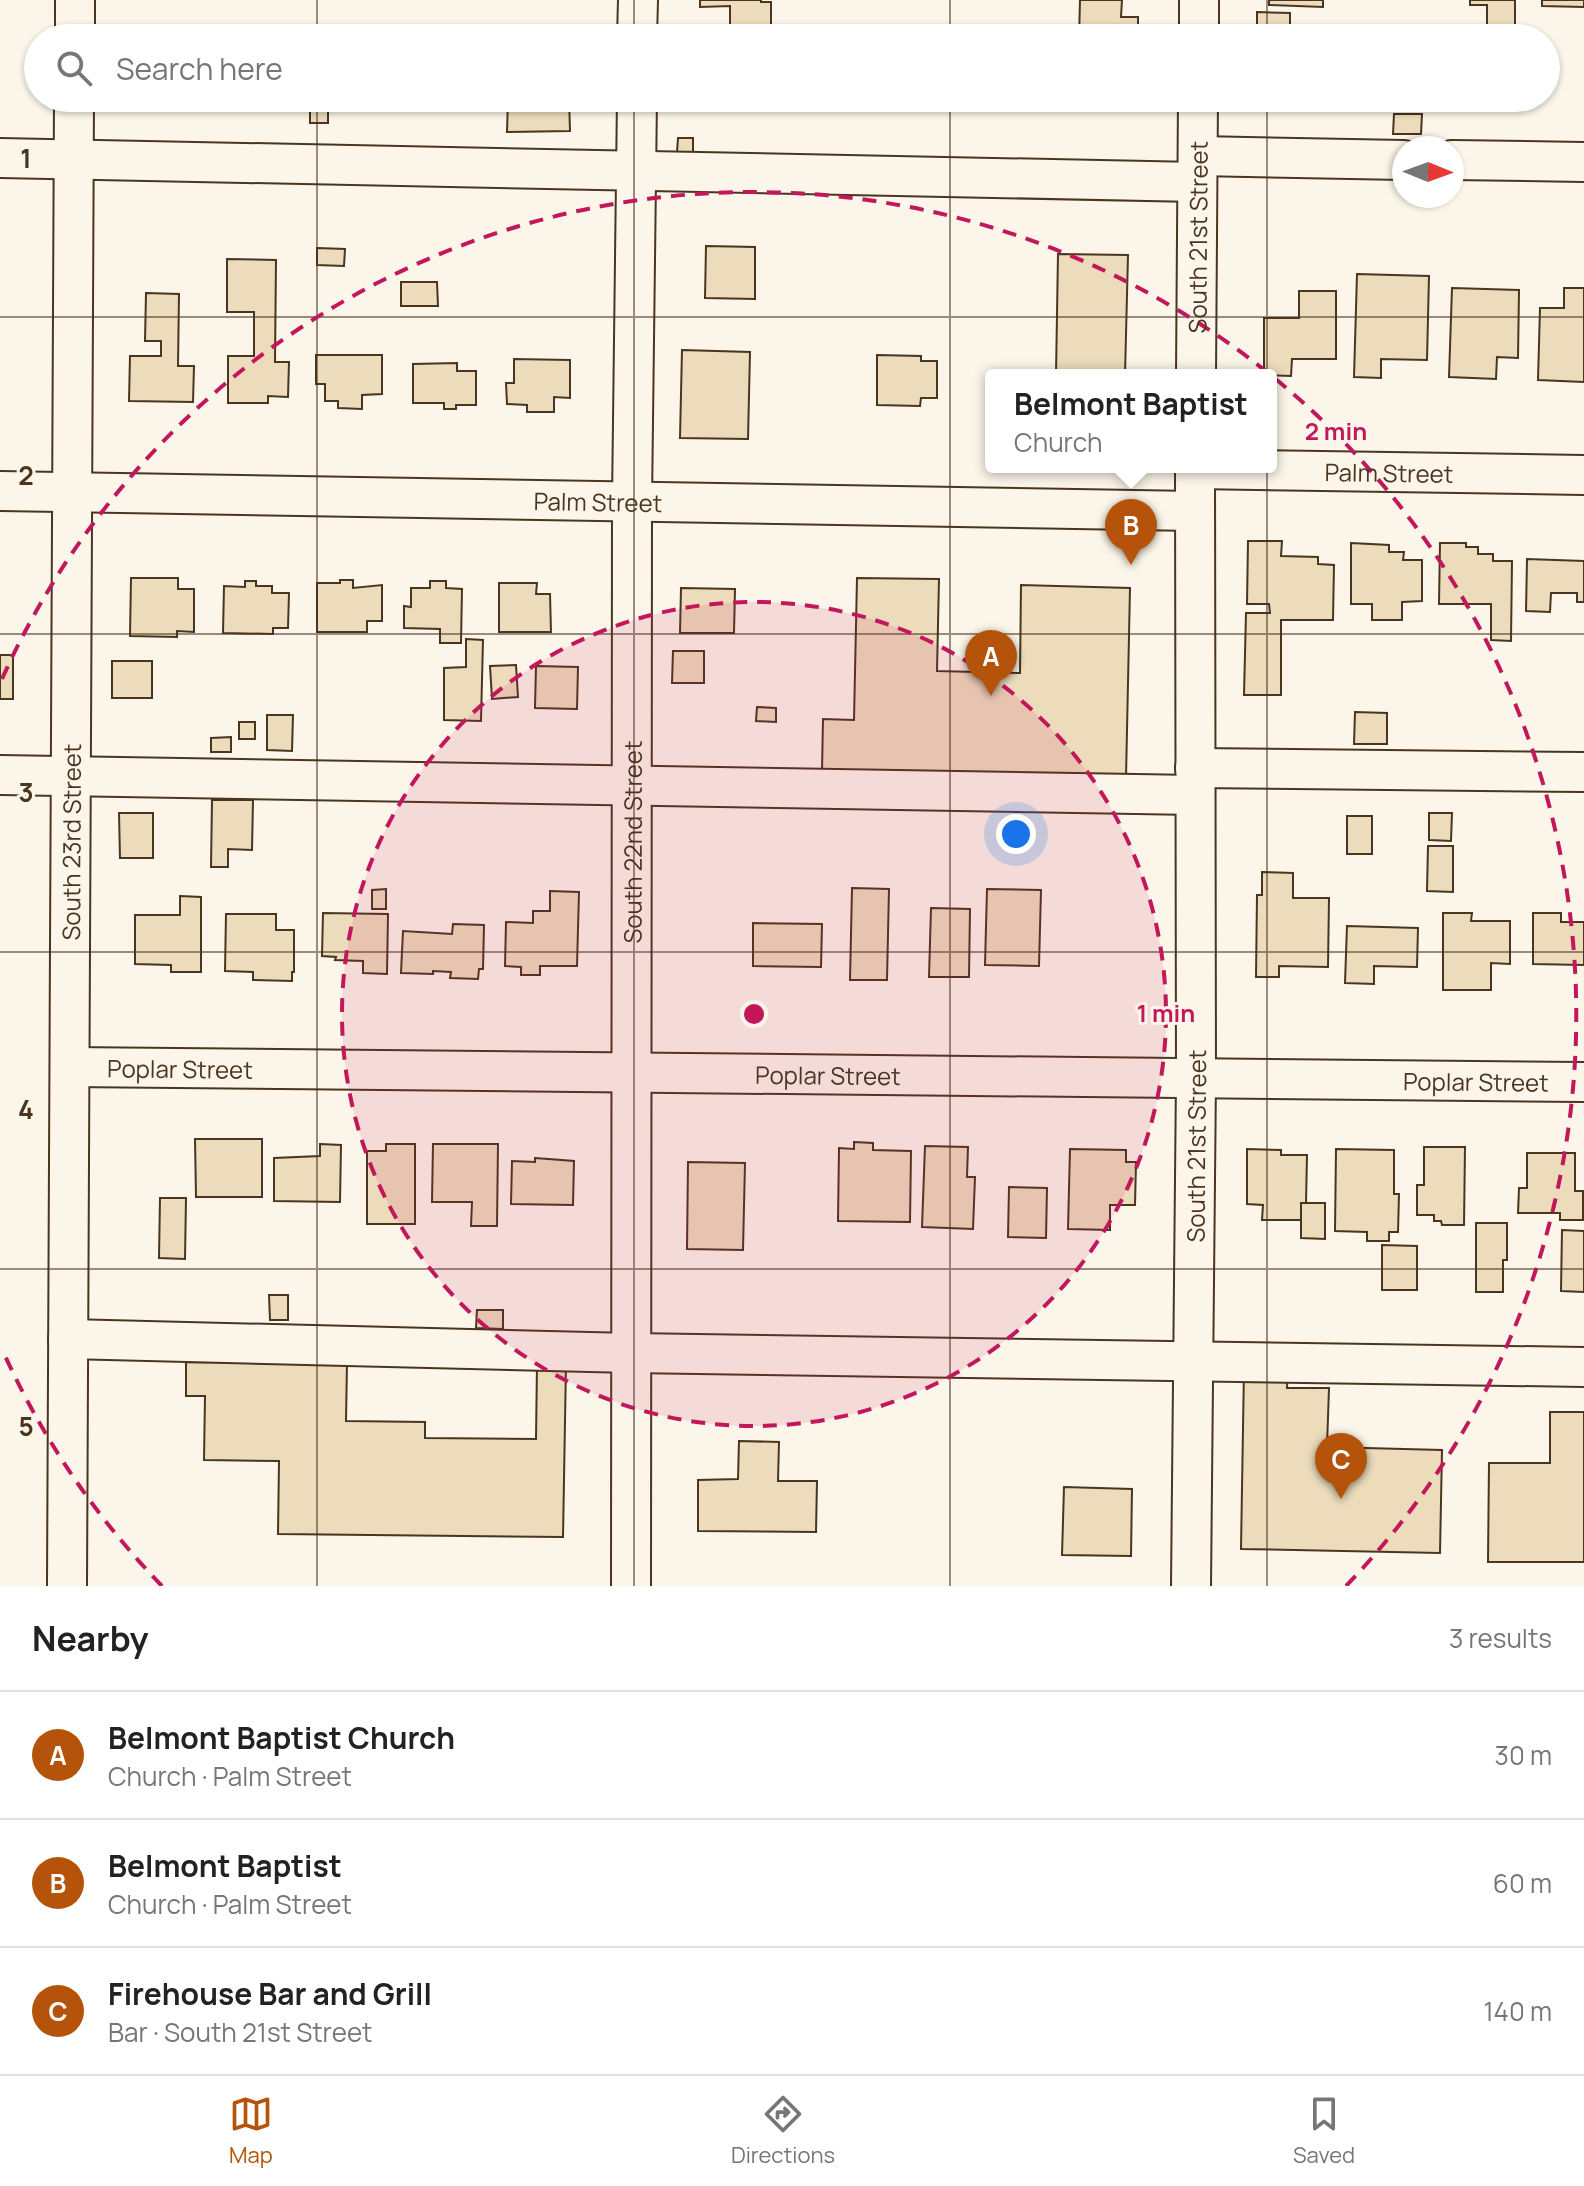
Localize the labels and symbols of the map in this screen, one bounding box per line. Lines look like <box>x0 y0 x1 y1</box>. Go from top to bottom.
north arrow <box>1392 136 1464 208</box>
text: 1 <box>20 140 32 176</box>
street label: South 21st Street <box>1180 141 1214 333</box>
text: 2 min <box>1305 414 1367 447</box>
street label: Palm Street <box>1324 455 1454 489</box>
text: 2 <box>18 457 34 493</box>
street label: Palm Street <box>533 483 662 519</box>
pin: B <box>1105 499 1157 565</box>
pin: A <box>965 630 1017 696</box>
street label: South 22nd Street <box>615 740 648 944</box>
street label: South 23rd Street <box>54 743 87 941</box>
text: 3 <box>18 774 34 810</box>
your location <box>996 814 1036 854</box>
text: 1 min <box>1137 996 1195 1029</box>
centre of rings <box>740 1000 768 1028</box>
street label: South 21st Street <box>1178 1050 1213 1242</box>
street label: Poplar Street <box>107 1051 253 1085</box>
street label: Poplar Street <box>755 1057 901 1092</box>
street label: Poplar Street <box>1403 1064 1549 1098</box>
text: 4 <box>18 1091 34 1127</box>
text: 5 <box>18 1408 34 1444</box>
pin: C <box>1315 1433 1367 1499</box>

